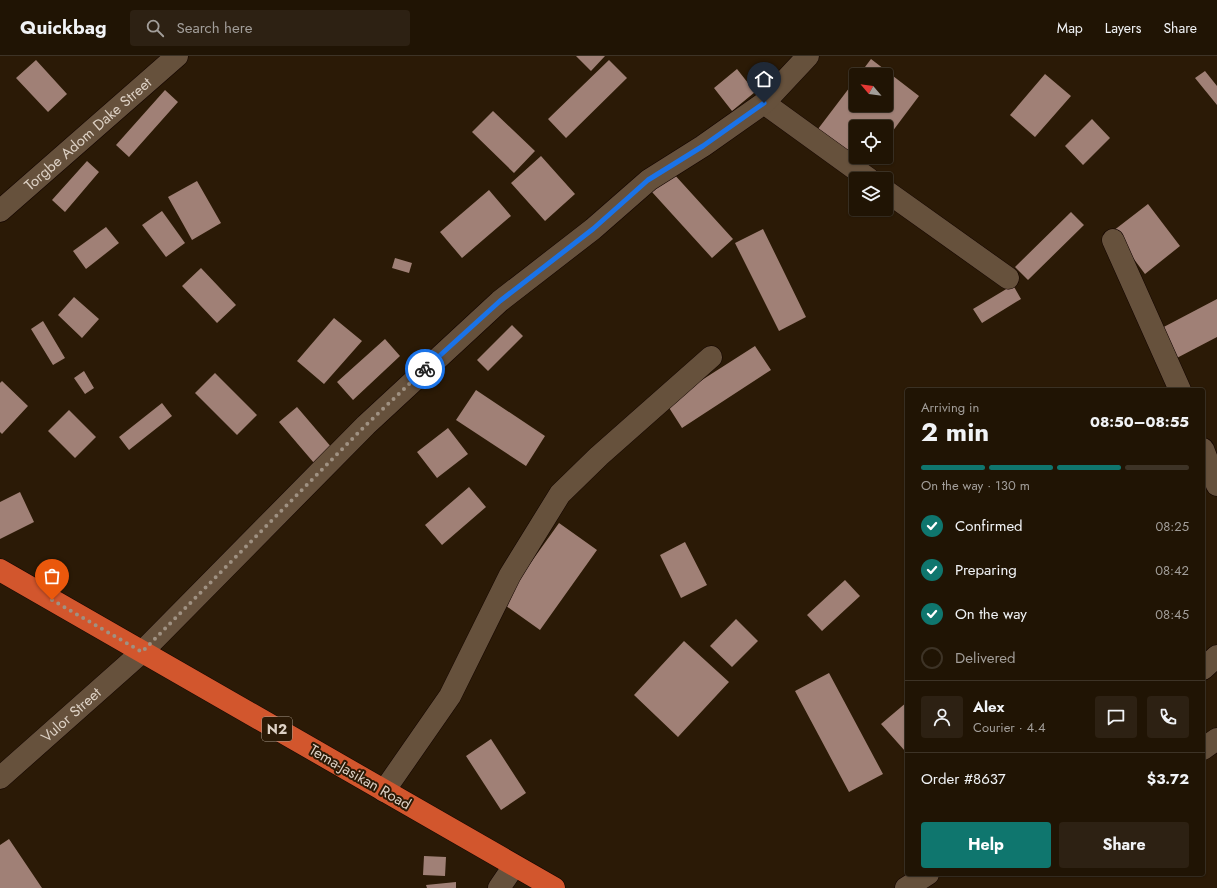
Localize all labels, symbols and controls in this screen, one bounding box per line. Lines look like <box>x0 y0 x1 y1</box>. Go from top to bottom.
search box <box>130 10 410 46</box>
text: Quickbag <box>20 14 106 41</box>
icon: search <box>144 17 166 39</box>
text: Search here <box>176 17 252 39</box>
text: Map <box>1057 18 1083 38</box>
text: Layers <box>1105 18 1141 38</box>
text: Share <box>1163 18 1197 38</box>
pin <box>747 62 781 103</box>
icon: home <box>753 68 775 90</box>
north arrow <box>849 68 893 112</box>
map controls <box>849 68 893 216</box>
street label: Torgbe Adom Dake Street <box>20 72 157 196</box>
button: locate <box>849 120 893 164</box>
button: layers <box>849 172 893 216</box>
courier <box>405 349 445 389</box>
icon: bike <box>414 358 436 380</box>
text: Arriving in <box>921 398 979 417</box>
text: 08:50–08:55 <box>1090 411 1189 433</box>
text: 2 min <box>921 413 989 451</box>
text: On the way · 130 m <box>921 476 1030 495</box>
icon: check <box>921 515 943 537</box>
text: Confirmed <box>955 515 1023 537</box>
text: 08:25 <box>1155 517 1189 536</box>
pin <box>35 559 69 600</box>
icon: check <box>921 559 943 581</box>
text: Preparing <box>955 559 1017 581</box>
text: 08:42 <box>1155 561 1189 580</box>
icon: bag <box>41 565 63 587</box>
icon: check <box>921 603 943 625</box>
text: On the way <box>955 603 1027 625</box>
text: 08:45 <box>1155 605 1189 624</box>
text: Delivered <box>955 647 1016 669</box>
street label: Vulor Street <box>36 682 106 748</box>
button: person <box>921 696 963 738</box>
text: Alex <box>973 696 1004 718</box>
button: chat <box>1095 696 1137 738</box>
button: phone <box>1147 696 1189 738</box>
road number: N2 <box>262 717 292 741</box>
text: Courier · 4.4 <box>973 718 1046 737</box>
street label: Tema-Jasikan Road <box>305 739 415 815</box>
text: Order #8637 <box>921 768 1006 790</box>
text: $3.72 <box>1147 768 1189 790</box>
button: Help <box>921 822 1051 868</box>
button: Share <box>1059 822 1189 868</box>

